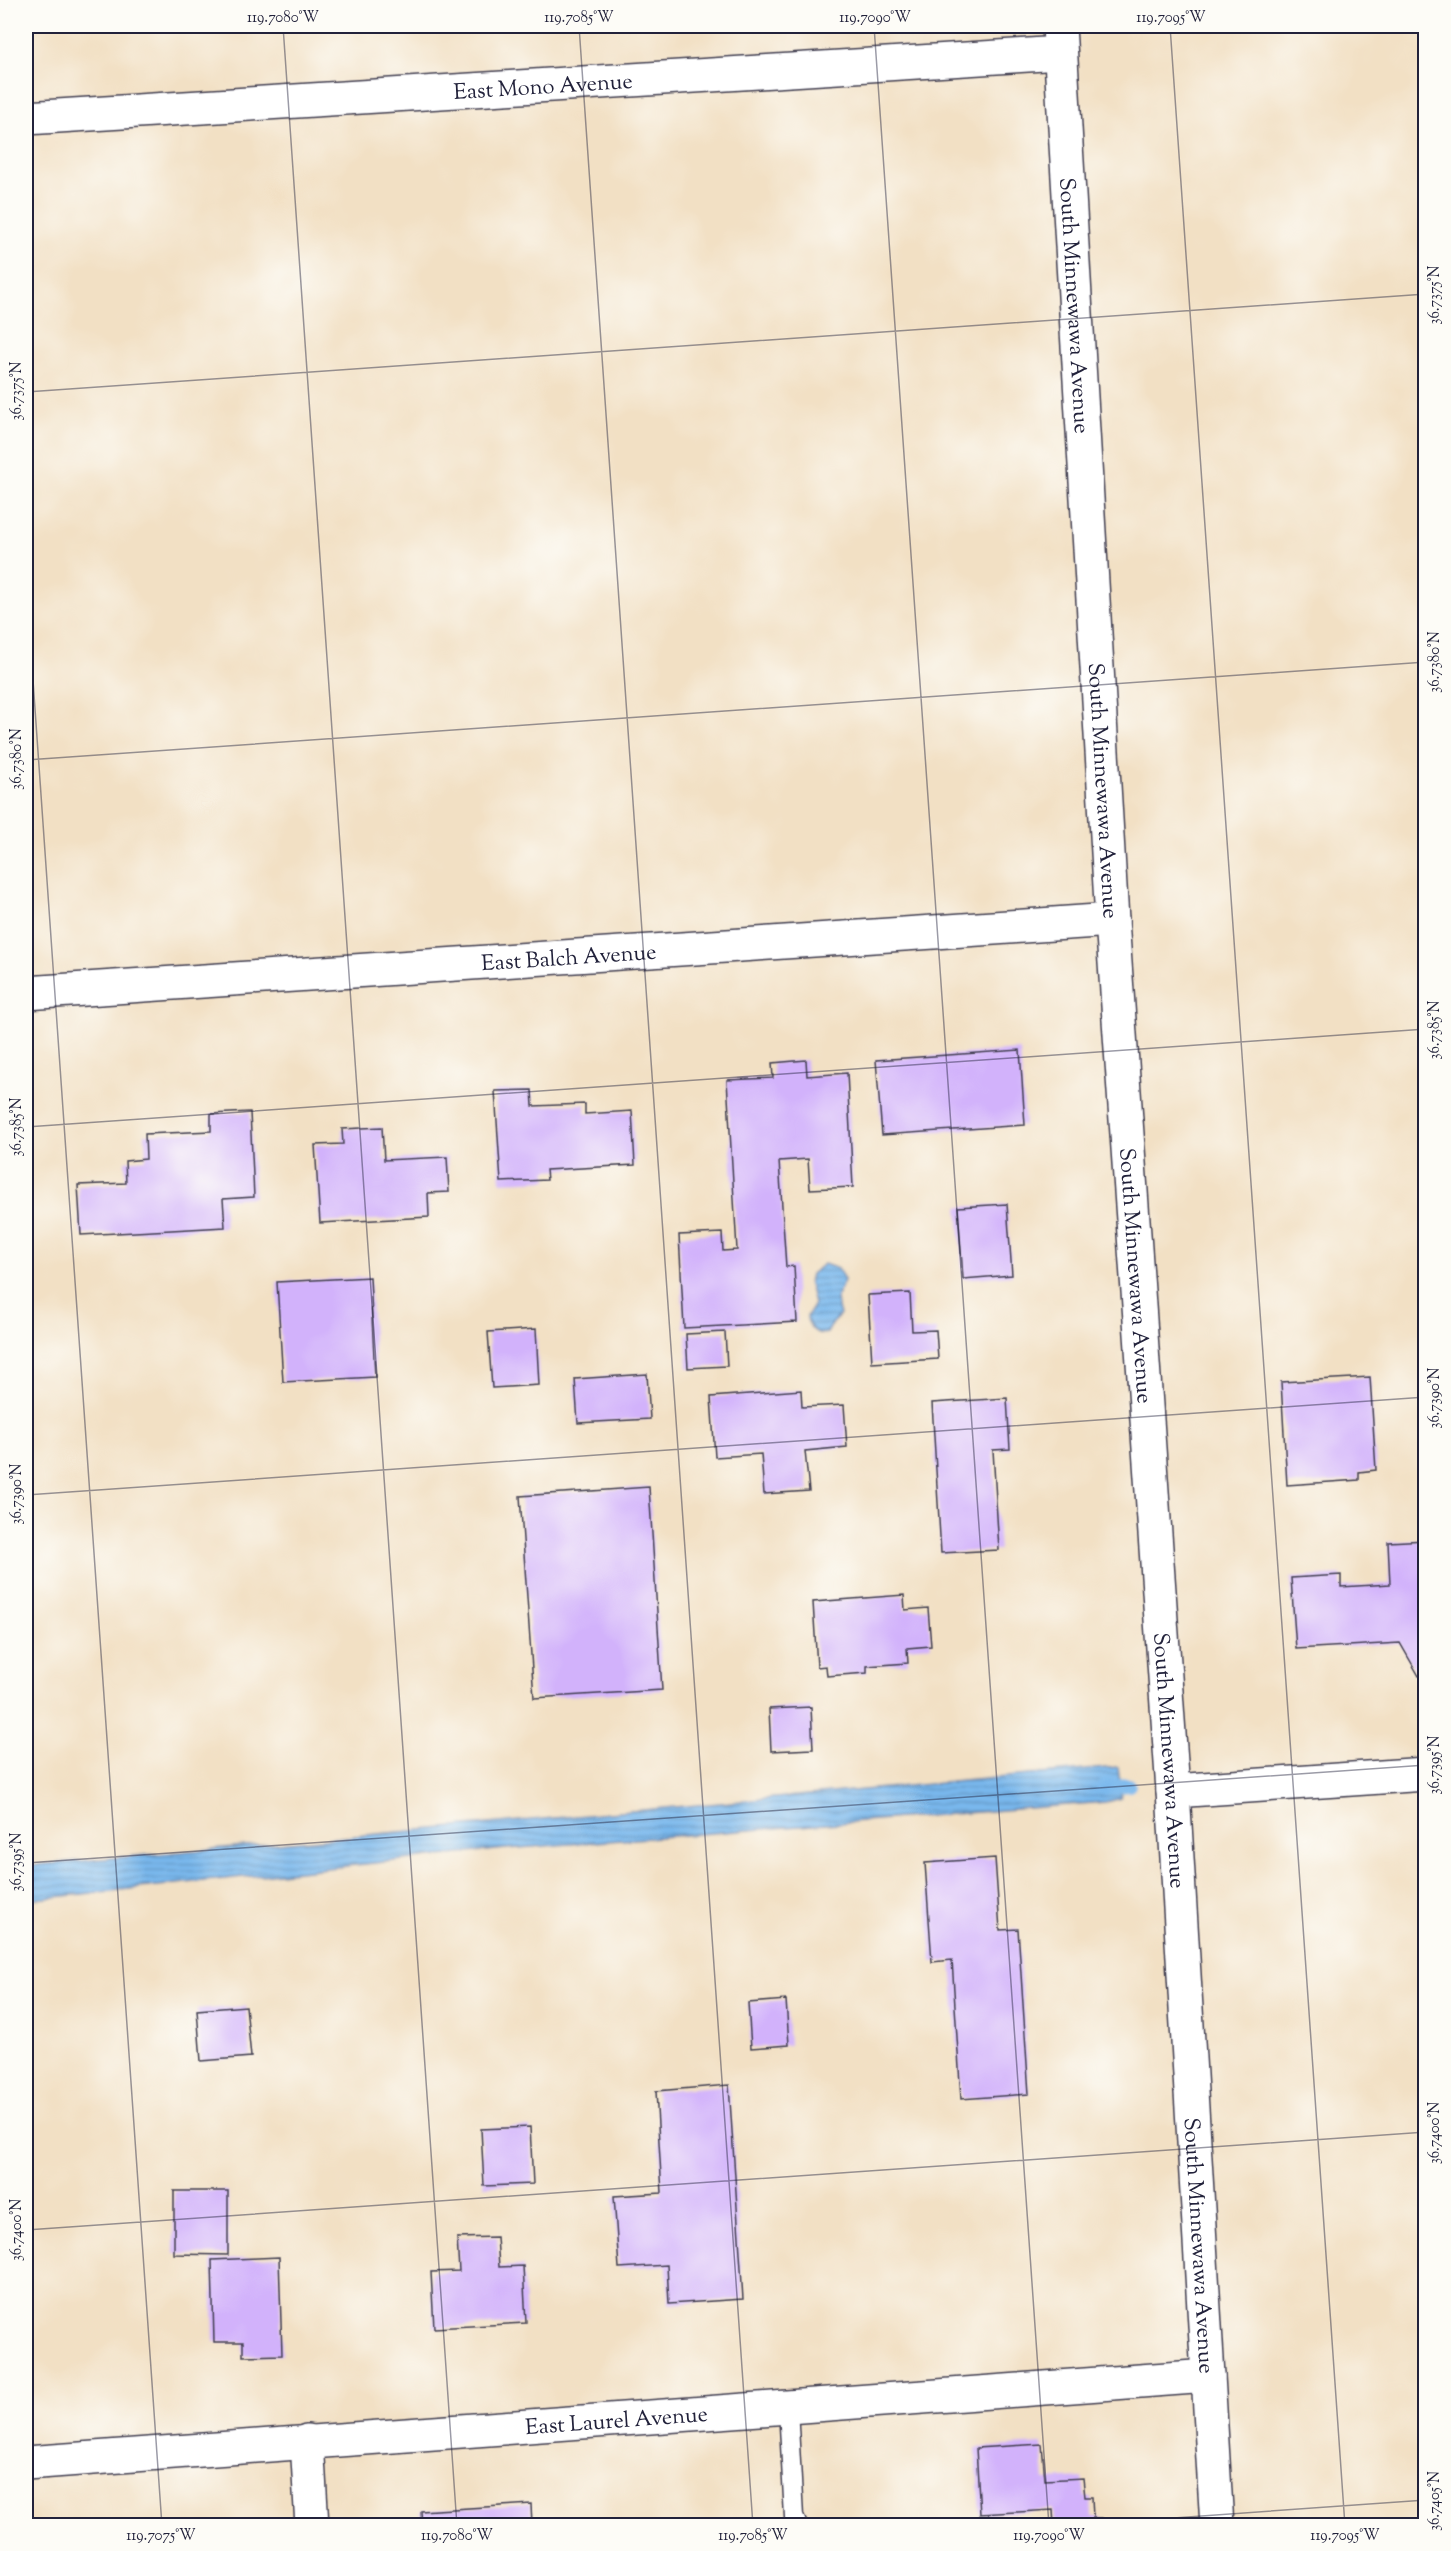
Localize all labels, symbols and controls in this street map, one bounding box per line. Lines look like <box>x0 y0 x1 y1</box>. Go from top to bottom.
text: 119.7080°W <box>247 8 319 29</box>
text: 119.7085°W <box>544 8 614 29</box>
text: 119.7090°W <box>839 8 911 29</box>
text: 119.7095°W <box>1136 8 1206 29</box>
street label: East Mono Avenue <box>453 67 634 110</box>
street label: South Minnewawa Avenue <box>1049 177 1096 435</box>
text: 36.7375°N <box>1425 265 1446 324</box>
text: 36.7375°N <box>7 361 28 420</box>
text: 36.7380°N <box>1425 631 1446 693</box>
street label: South Minnewawa Avenue <box>1078 662 1125 920</box>
text: 36.7380°N <box>7 728 28 790</box>
street label: East Balch Avenue <box>480 938 658 981</box>
text: 36.7385°N <box>1425 1001 1446 1059</box>
text: 36.7385°N <box>7 1098 28 1156</box>
street label: South Minnewawa Avenue <box>1109 1147 1159 1405</box>
text: 36.7390°N <box>1425 1367 1446 1429</box>
text: 36.7390°N <box>7 1463 28 1525</box>
street label: South Minnewawa Avenue <box>1143 1632 1192 1889</box>
text: 36.7395°N <box>1425 1736 1446 1794</box>
text: 36.7395°N <box>7 1833 28 1891</box>
text: 36.7400°N <box>1425 2102 1446 2164</box>
street label: South Minnewawa Avenue <box>1174 2117 1221 2375</box>
text: 36.7400°N <box>7 2199 28 2261</box>
street label: East Laurel Avenue <box>524 2400 709 2445</box>
text: 36.7405°N <box>1425 2471 1446 2531</box>
text: 119.7075°W <box>126 2526 196 2547</box>
text: 119.7080°W <box>421 2526 493 2547</box>
text: 119.7085°W <box>718 2526 788 2547</box>
text: 119.7090°W <box>1013 2526 1085 2547</box>
text: 119.7095°W <box>1310 2526 1380 2547</box>

